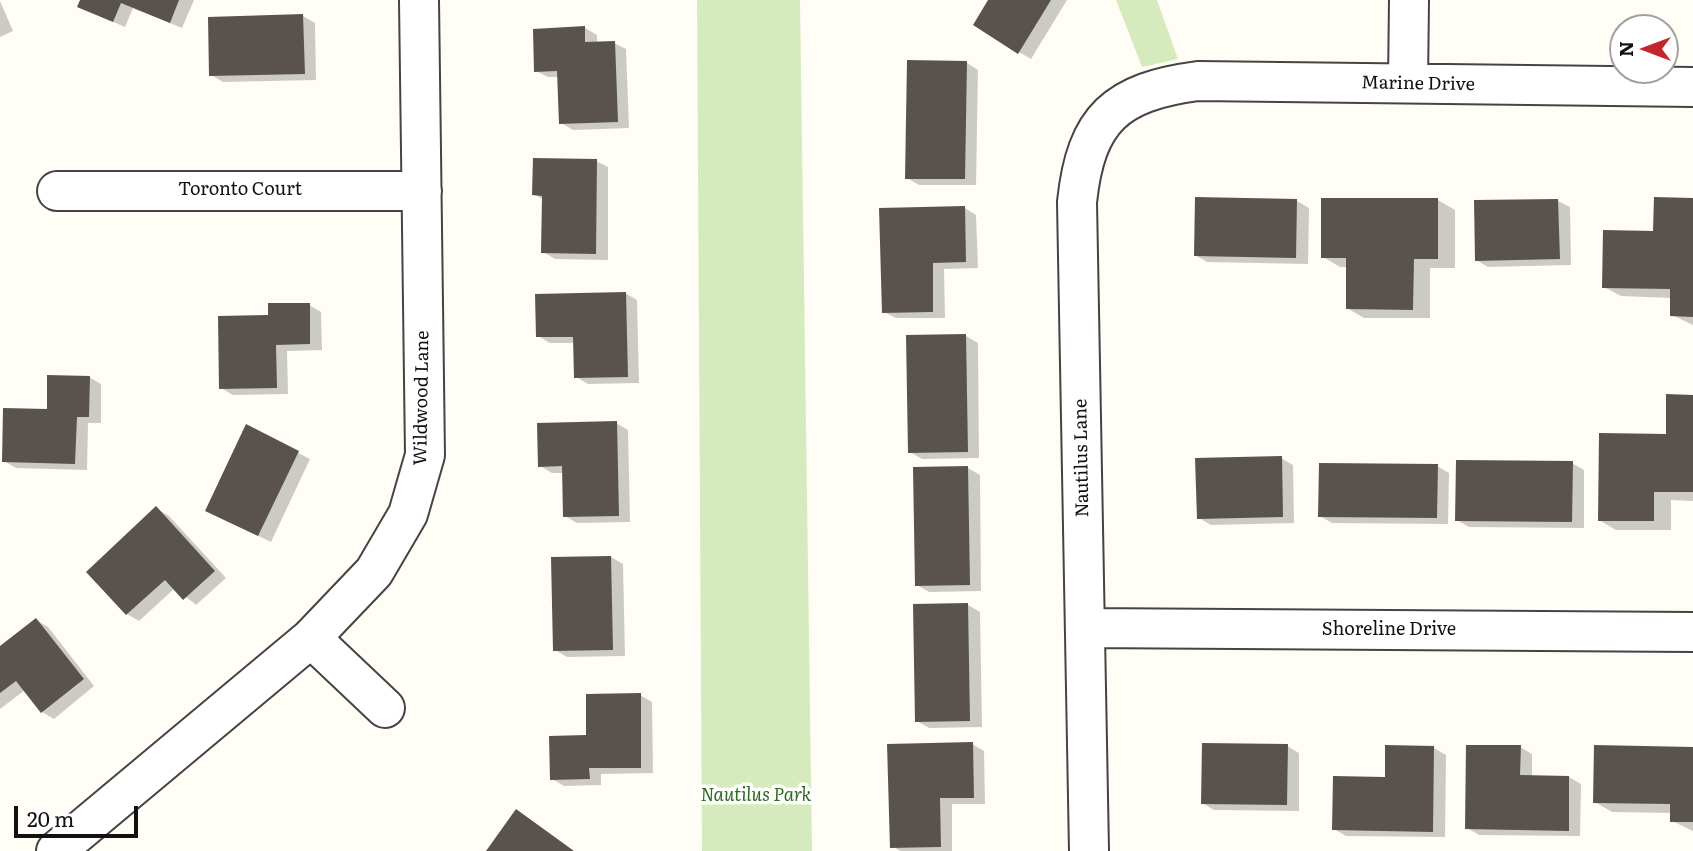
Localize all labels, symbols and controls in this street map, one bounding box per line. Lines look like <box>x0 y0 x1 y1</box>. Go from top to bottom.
north arrow <box>1609 14 1679 84</box>
text: N <box>1611 41 1639 57</box>
street label: Marine Drive <box>1361 72 1475 96</box>
street label: Toronto Court <box>178 179 302 201</box>
street label: Wildwood Lane <box>410 330 434 466</box>
street label: Nautilus Lane <box>1070 399 1094 517</box>
street label: Shoreline Drive <box>1322 619 1456 641</box>
park label: Nautilus Park <box>701 785 811 807</box>
scale bar <box>18 792 142 836</box>
text: 20 m <box>27 802 74 833</box>

